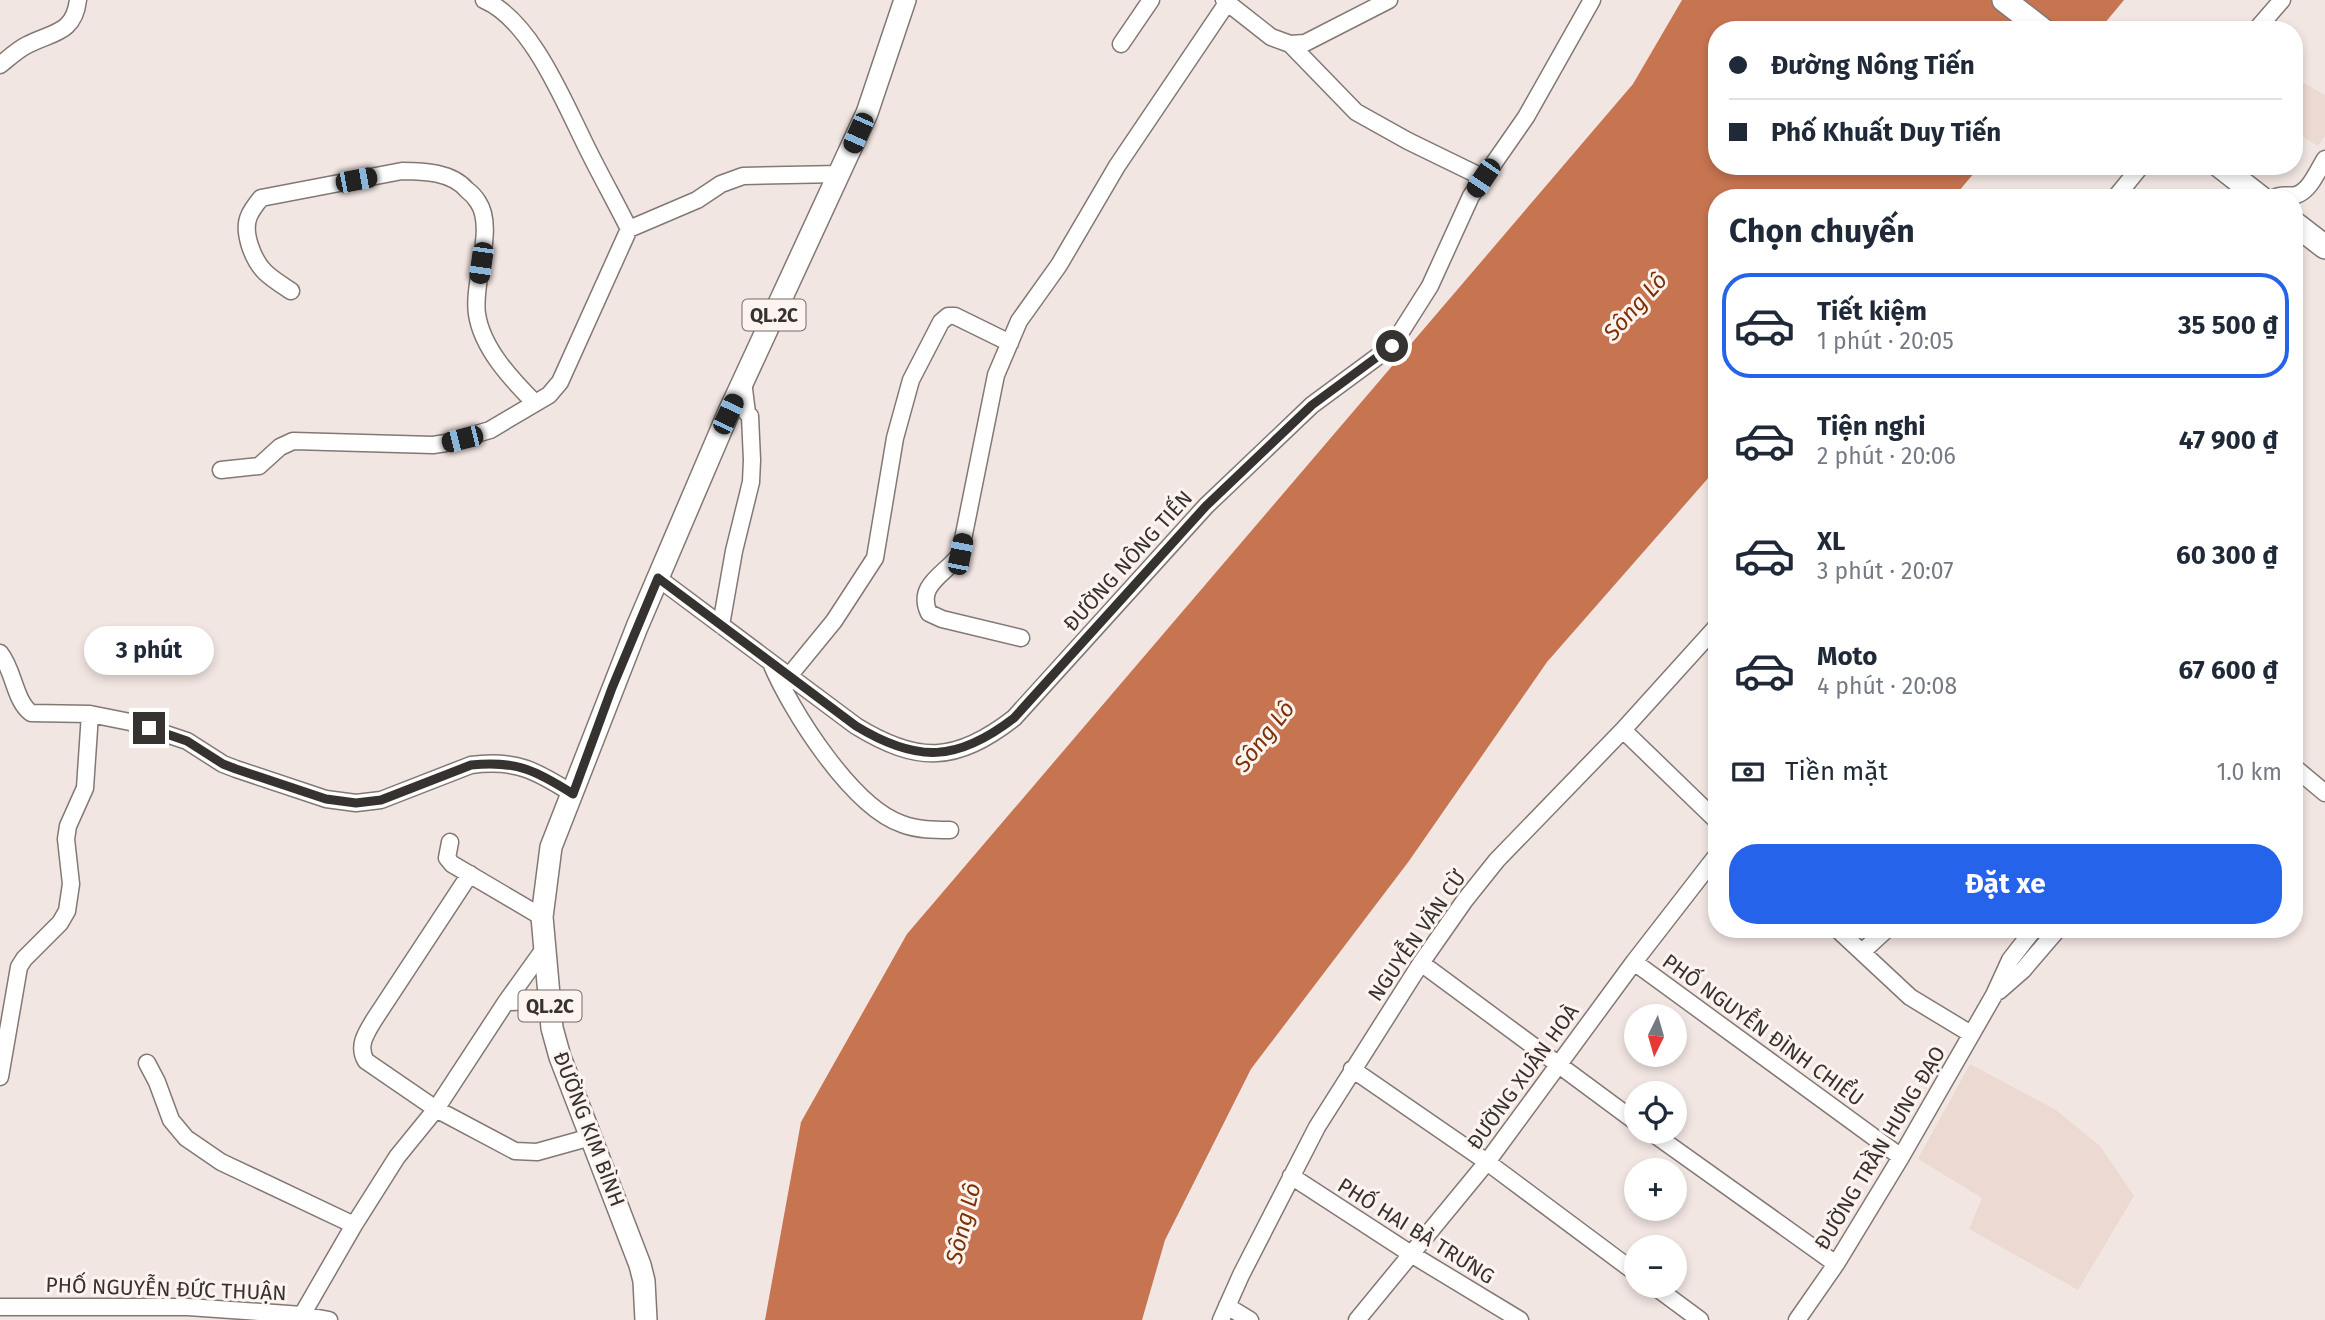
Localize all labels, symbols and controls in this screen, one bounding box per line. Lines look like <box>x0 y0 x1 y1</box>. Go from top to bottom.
text: Đường Nông Tiến <box>1771 50 1975 81</box>
car <box>840 110 877 156</box>
text: Phố Khuất Duy Tiến <box>1771 117 2001 148</box>
car <box>1463 155 1504 201</box>
car <box>334 166 379 194</box>
text: Chọn chuyến <box>1729 212 1915 250</box>
car <box>468 241 495 285</box>
water label: Sông Lô <box>1596 266 1673 347</box>
icon: car <box>1733 294 1796 357</box>
text: Tiết kiệm <box>1817 296 1927 327</box>
road number: QL.2C <box>742 300 806 330</box>
text: 35 500 ₫ <box>2178 310 2278 341</box>
text: 1 phút · 20:05 <box>1817 327 1954 355</box>
route start <box>1376 330 1408 362</box>
car <box>710 391 747 437</box>
icon: car <box>1733 409 1796 472</box>
text: Tiện nghi <box>1817 411 1926 442</box>
car <box>440 424 485 454</box>
text: 47 900 ₫ <box>2179 425 2278 456</box>
text: 2 phút · 20:06 <box>1817 442 1956 470</box>
street label: ĐƯỜNG NÔNG TIẾN <box>1056 484 1198 637</box>
icon: car <box>1733 524 1796 587</box>
text: XL <box>1817 526 1845 557</box>
car <box>946 531 975 577</box>
text: 60 300 ₫ <box>2176 540 2278 571</box>
text: 3 phút · 20:07 <box>1817 557 1953 585</box>
callout: 3 phút <box>84 626 214 676</box>
text: 3 phút <box>116 636 182 664</box>
icon: car <box>1733 639 1796 702</box>
text: Moto <box>1817 641 1877 672</box>
text: 67 600 ₫ <box>2179 655 2278 686</box>
text: 4 phút · 20:08 <box>1817 672 1957 700</box>
water label: Sông Lô <box>1227 695 1300 778</box>
route end <box>133 712 165 744</box>
icon: cash <box>1729 753 1767 791</box>
text: Tiền mặt <box>1785 756 1888 787</box>
text: 1.0 km <box>2216 758 2282 786</box>
button: Đặt xe <box>1729 844 2282 924</box>
street label: NGUYỄN VĂN CỪ <box>1361 864 1472 1006</box>
street label: PHỐ NGUYỄN ĐÌNH CHIỂU <box>1657 947 1870 1112</box>
road number: QL.2C <box>518 990 582 1022</box>
street label: ĐƯỜNG XUÂN HOÀ <box>1462 999 1584 1155</box>
north arrow <box>1624 1004 1687 1068</box>
map controls <box>1624 1004 1687 1298</box>
street label: ĐƯỜNG TRẦN HƯNG ĐẠO <box>1807 1040 1951 1254</box>
street label: ĐƯỜNG KIM BÌNH <box>548 1048 630 1210</box>
button: locate <box>1624 1081 1687 1144</box>
button: + <box>1624 1158 1687 1221</box>
street label: PHỐ HAI BÀ TRƯNG <box>1333 1171 1500 1290</box>
water label: Sông Lô <box>939 1180 987 1267</box>
button: − <box>1624 1235 1687 1298</box>
street label: PHỐ NGUYỄN ĐỨC THUẬN <box>45 1270 287 1306</box>

